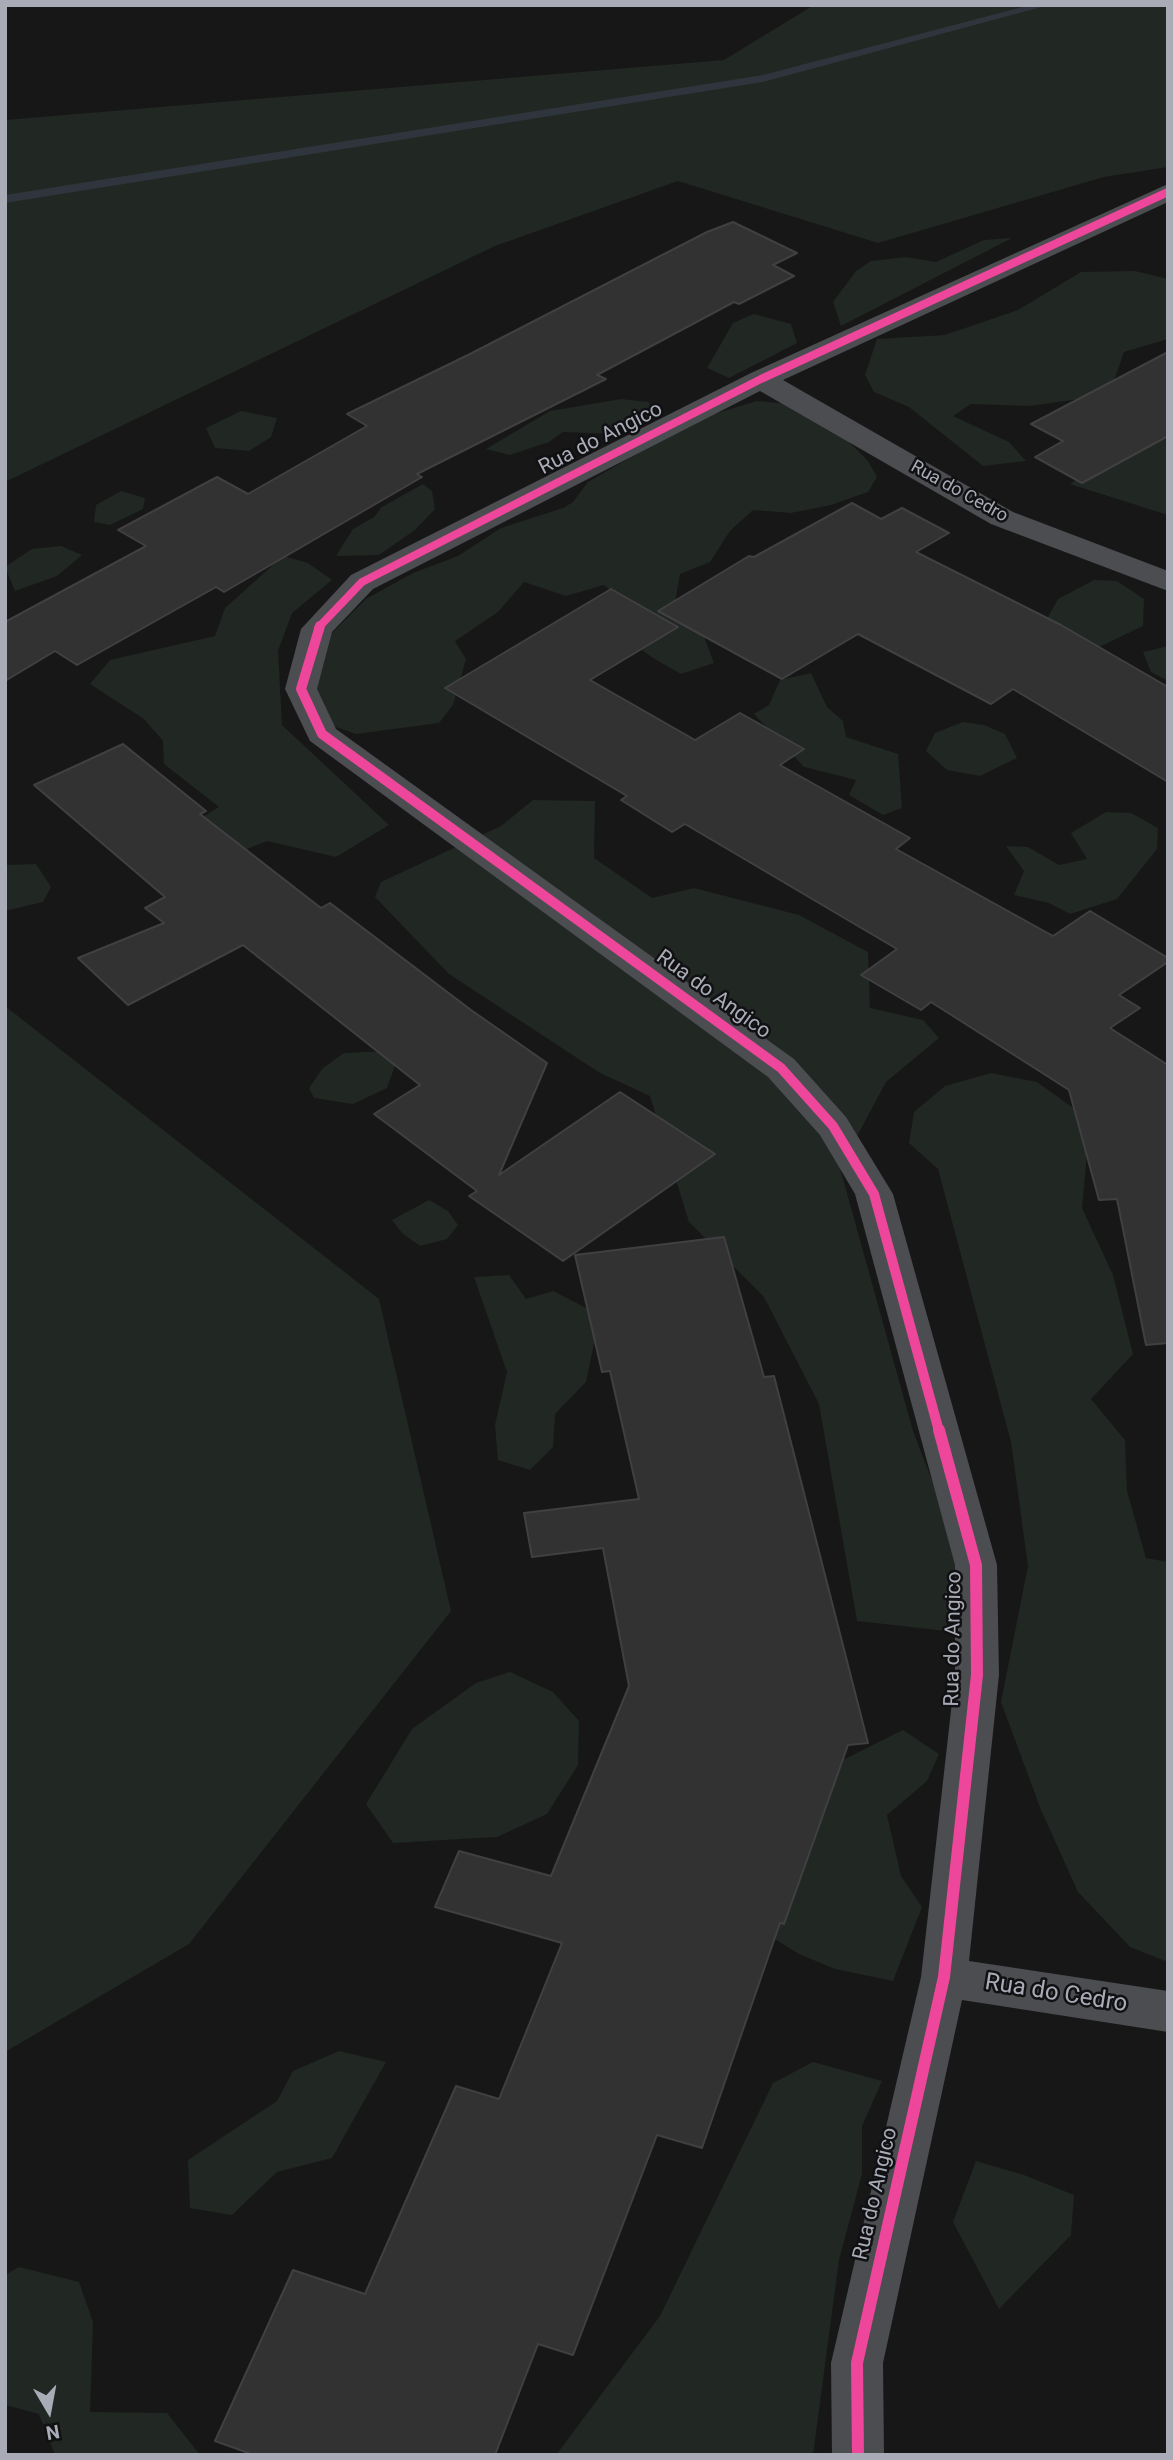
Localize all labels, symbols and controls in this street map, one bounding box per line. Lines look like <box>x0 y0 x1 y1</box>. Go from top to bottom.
street label: Rua do Angico <box>535 397 667 481</box>
street label: Rua do Cedro <box>907 456 1011 528</box>
street label: Rua do Angico <box>651 945 775 1045</box>
street label: Rua do Angico <box>940 1571 968 1707</box>
street label: Rua do Cedro <box>983 1969 1129 2019</box>
street label: Rua do Angico <box>849 2125 903 2263</box>
north arrow <box>14 2376 84 2446</box>
text: N <box>44 2420 61 2445</box>

